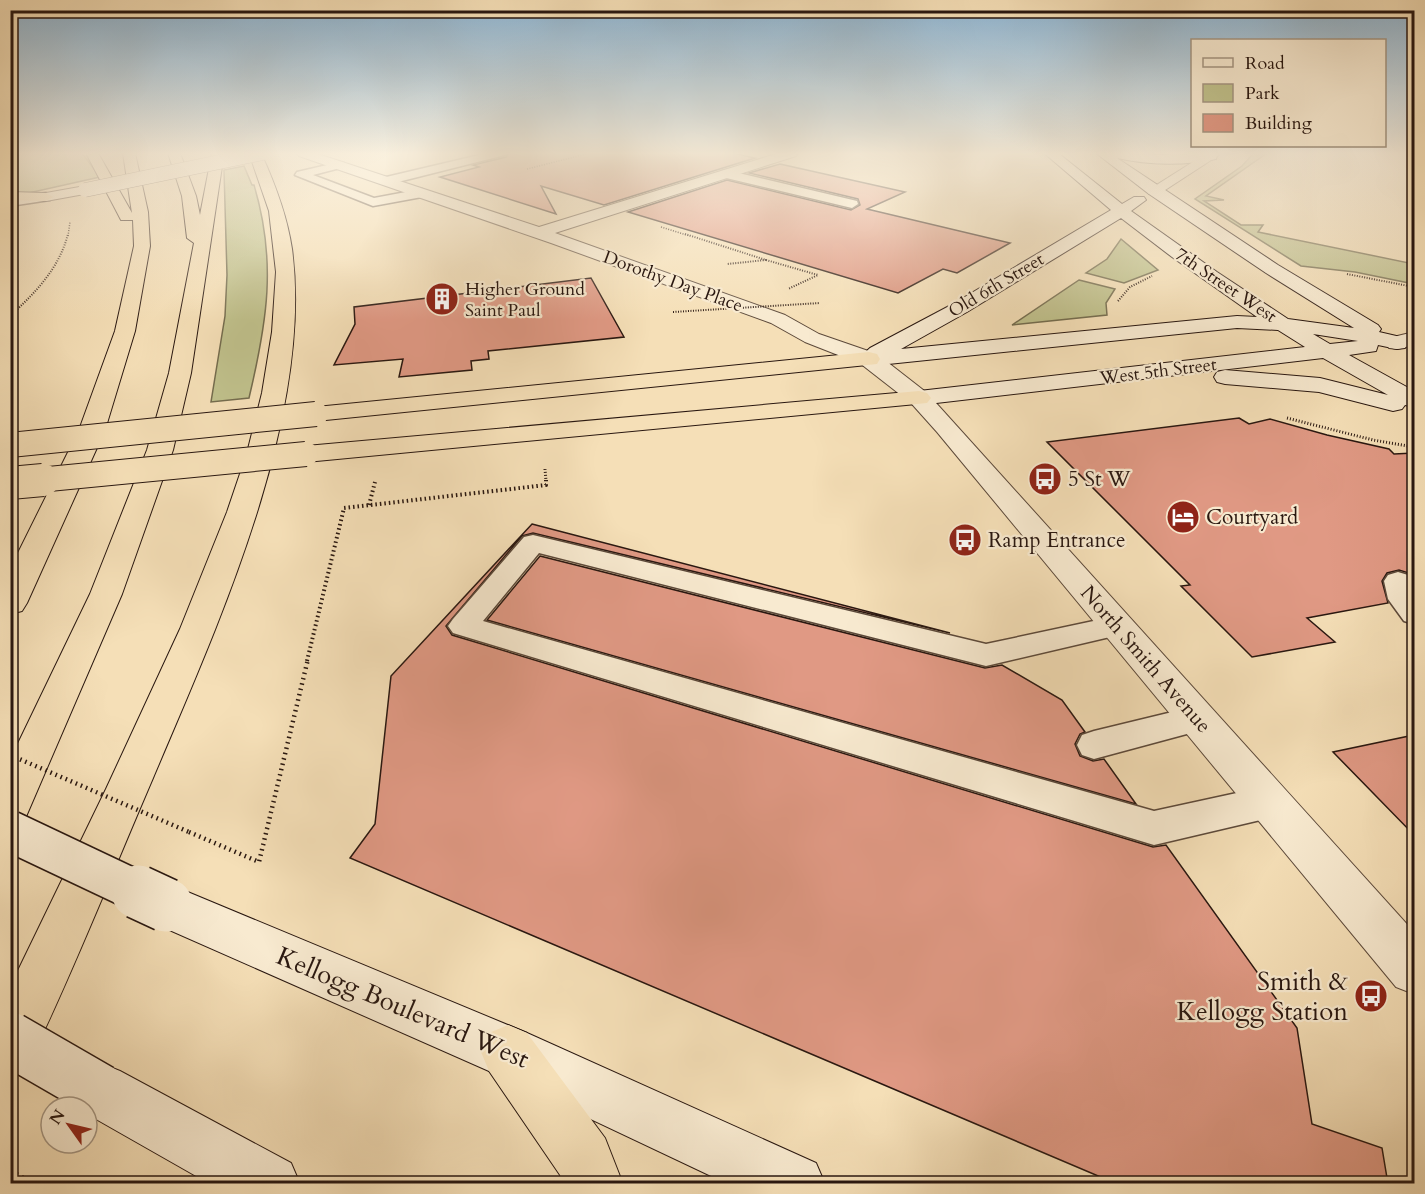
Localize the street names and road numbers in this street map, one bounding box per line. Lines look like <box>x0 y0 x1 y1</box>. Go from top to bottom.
street label: 7th Street West <box>1170 242 1282 329</box>
street label: Dorothy Day Place <box>600 245 746 318</box>
street label: Old 6th Street <box>944 247 1049 324</box>
street label: West 5th Street <box>1097 352 1218 391</box>
street label: North Smith Avenue <box>1073 579 1218 739</box>
street label: Kellogg Boulevard West <box>271 938 534 1077</box>

